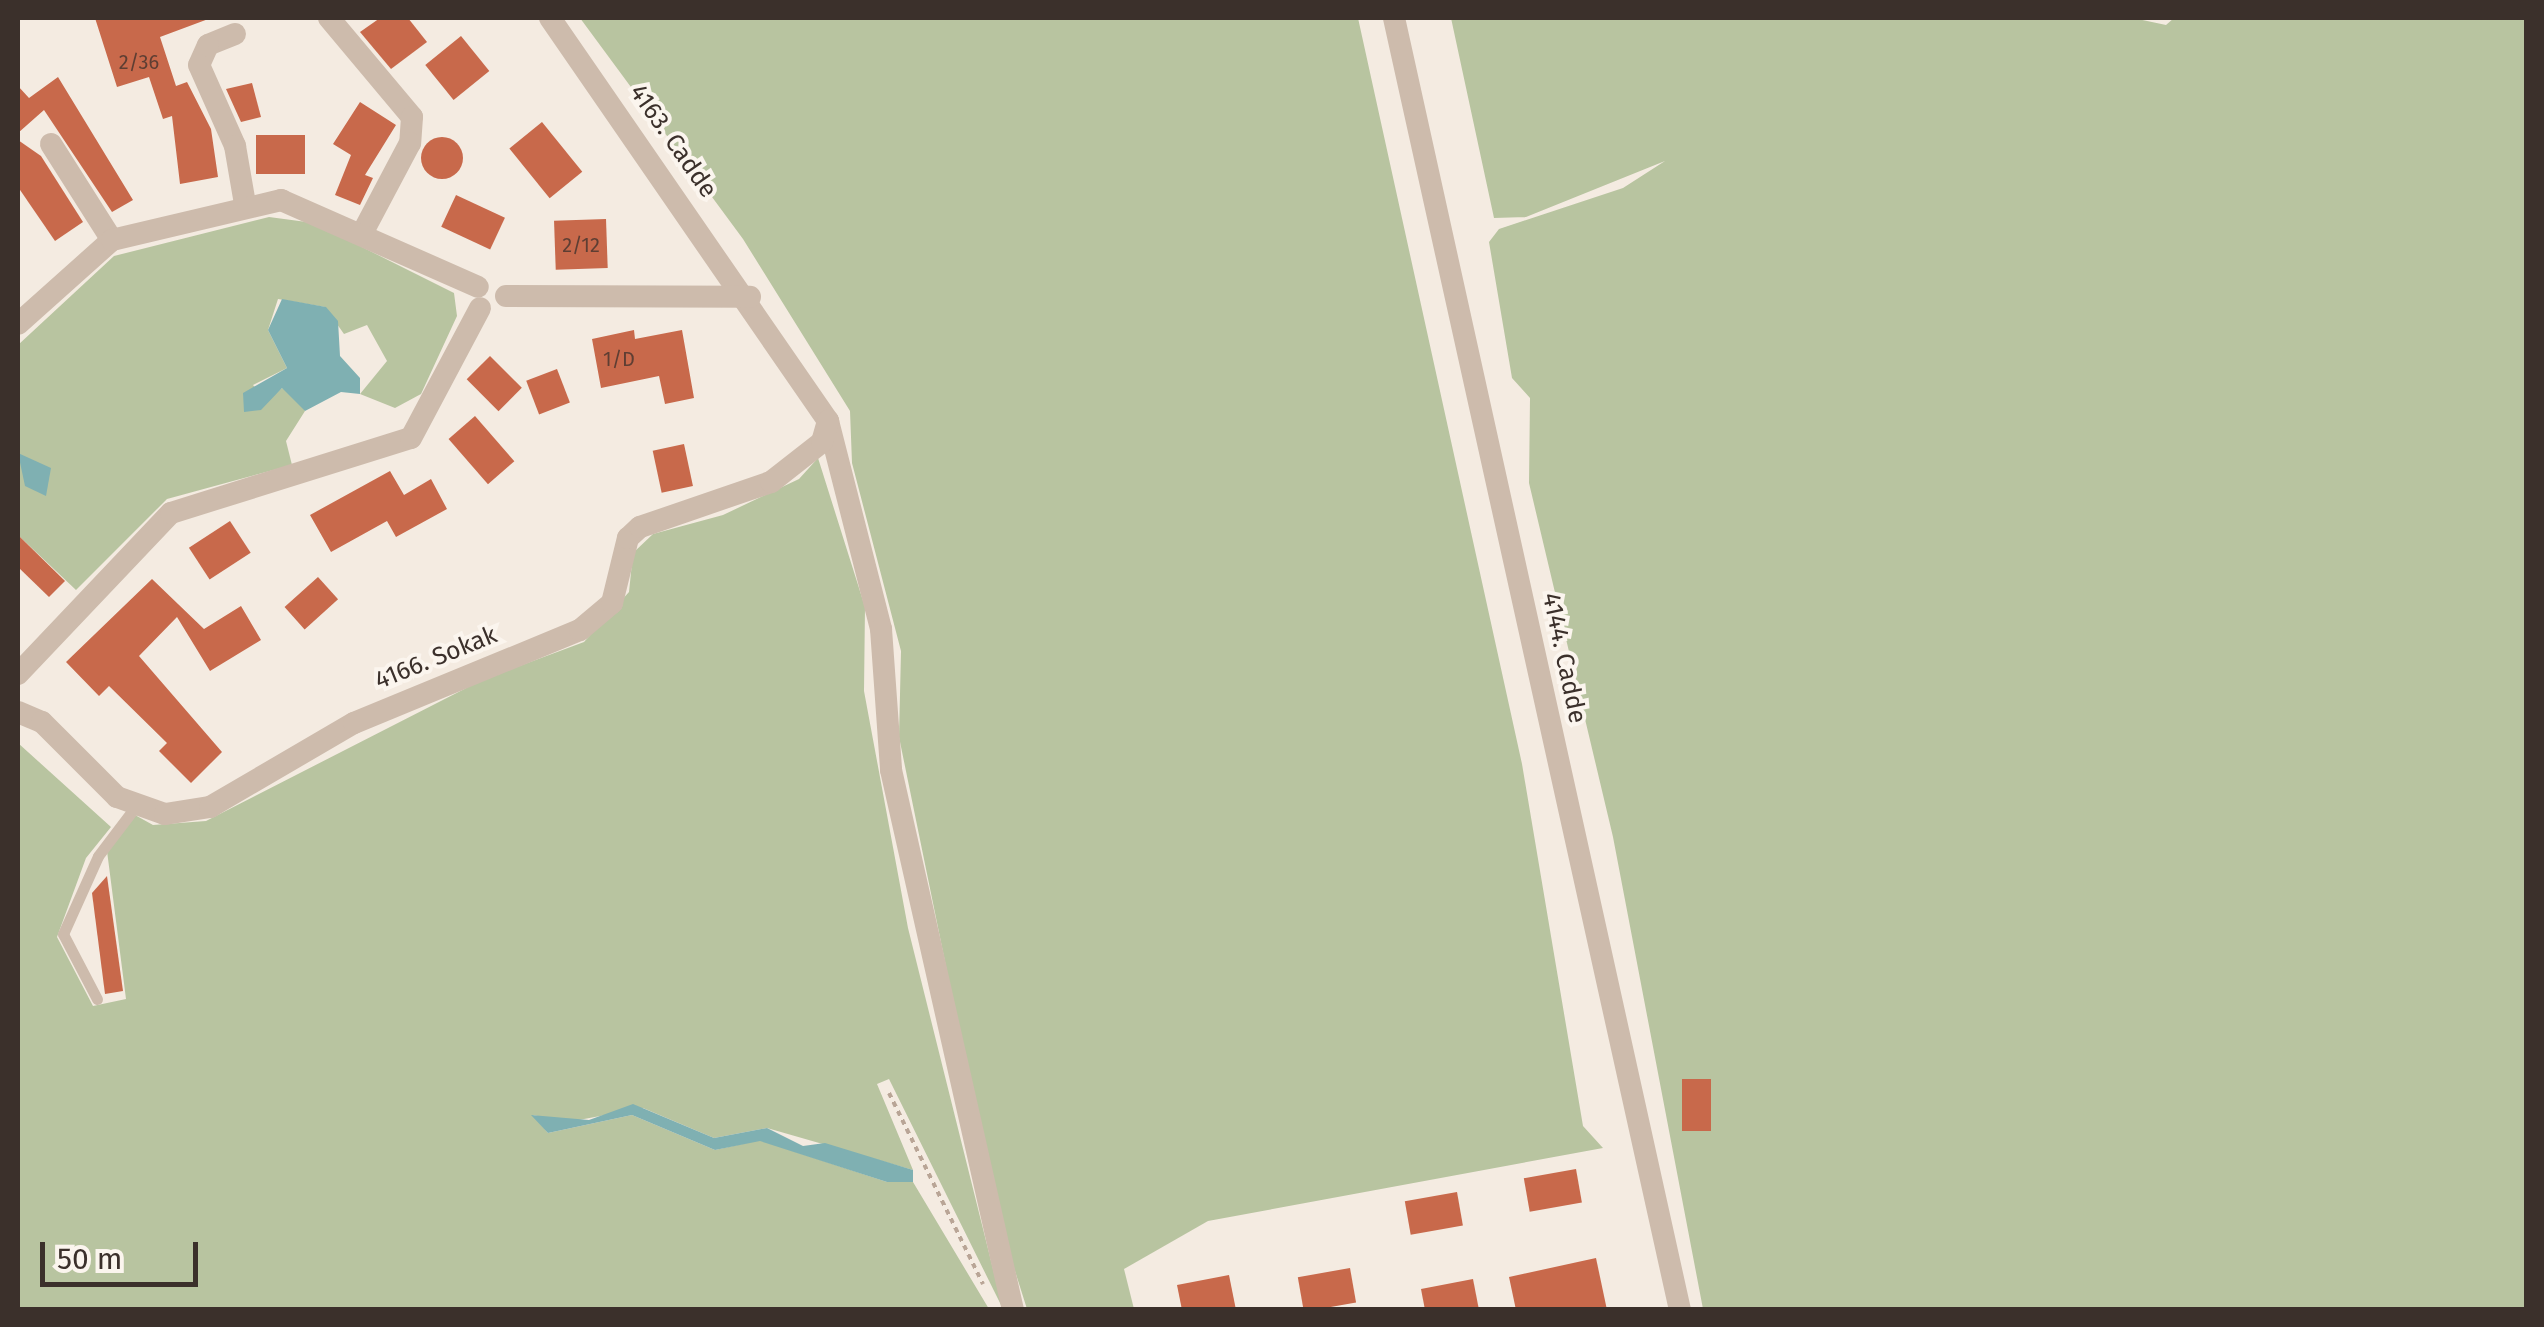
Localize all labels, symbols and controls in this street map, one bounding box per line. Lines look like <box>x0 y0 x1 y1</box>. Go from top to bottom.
house number: 2/36 <box>119 50 159 74</box>
street label: 4163. Cadde <box>623 78 723 204</box>
house number: 2/12 <box>562 233 600 257</box>
house number: 1/D <box>603 347 635 371</box>
street label: 4144. Cadde <box>1536 590 1592 726</box>
street label: 4166. Sokak <box>371 620 501 696</box>
scale bar <box>45 1222 202 1284</box>
text: 50 m <box>57 1241 122 1277</box>

